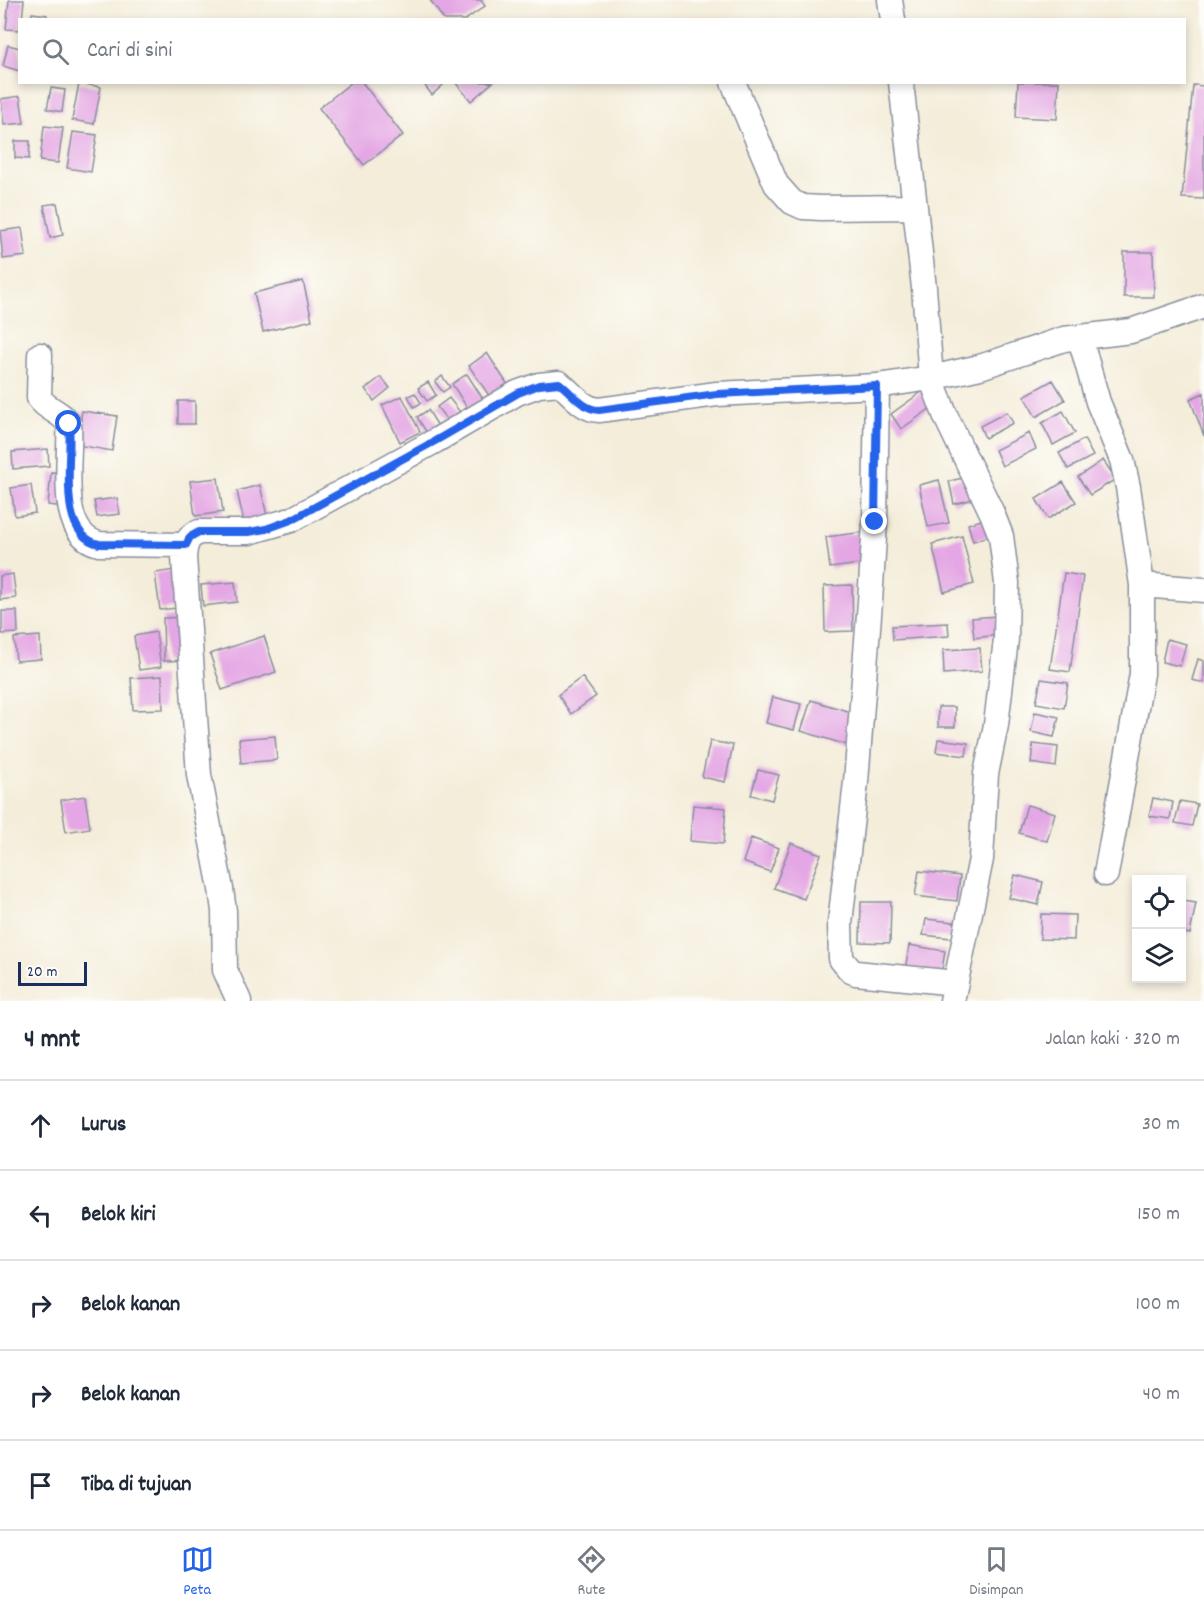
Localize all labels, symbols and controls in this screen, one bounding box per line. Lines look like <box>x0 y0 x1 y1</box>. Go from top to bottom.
search box <box>18 18 1186 84</box>
icon: search <box>39 35 72 68</box>
text: Cari di sini <box>87 36 172 67</box>
route start <box>55 410 81 436</box>
route end <box>861 508 887 534</box>
map controls <box>1132 875 1186 983</box>
button: locate <box>1132 875 1186 929</box>
button: layers <box>1132 929 1186 983</box>
scale bar <box>18 959 87 986</box>
text: 20 m <box>27 961 57 984</box>
text: 4 mnt <box>24 1022 80 1059</box>
text: Jalan kaki · 320 m <box>1045 1026 1180 1054</box>
icon: ahead <box>24 1109 57 1142</box>
text: Lurus <box>81 1110 126 1141</box>
text: 30 m <box>1142 1111 1180 1139</box>
icon: left <box>24 1199 57 1232</box>
text: Belok kiri <box>81 1200 155 1231</box>
text: 150 m <box>1137 1201 1180 1229</box>
icon: right <box>24 1289 57 1322</box>
text: Belok kanan <box>81 1290 180 1321</box>
text: 100 m <box>1136 1291 1180 1319</box>
icon: right <box>24 1379 57 1412</box>
text: Belok kanan <box>81 1380 180 1411</box>
text: 40 m <box>1142 1381 1180 1409</box>
icon: arrive <box>24 1469 57 1502</box>
text: Tiba di tujuan <box>81 1470 191 1501</box>
tab: Peta <box>181 1543 214 1602</box>
tab: Rute <box>575 1543 608 1602</box>
tab: Disimpan <box>969 1543 1023 1602</box>

